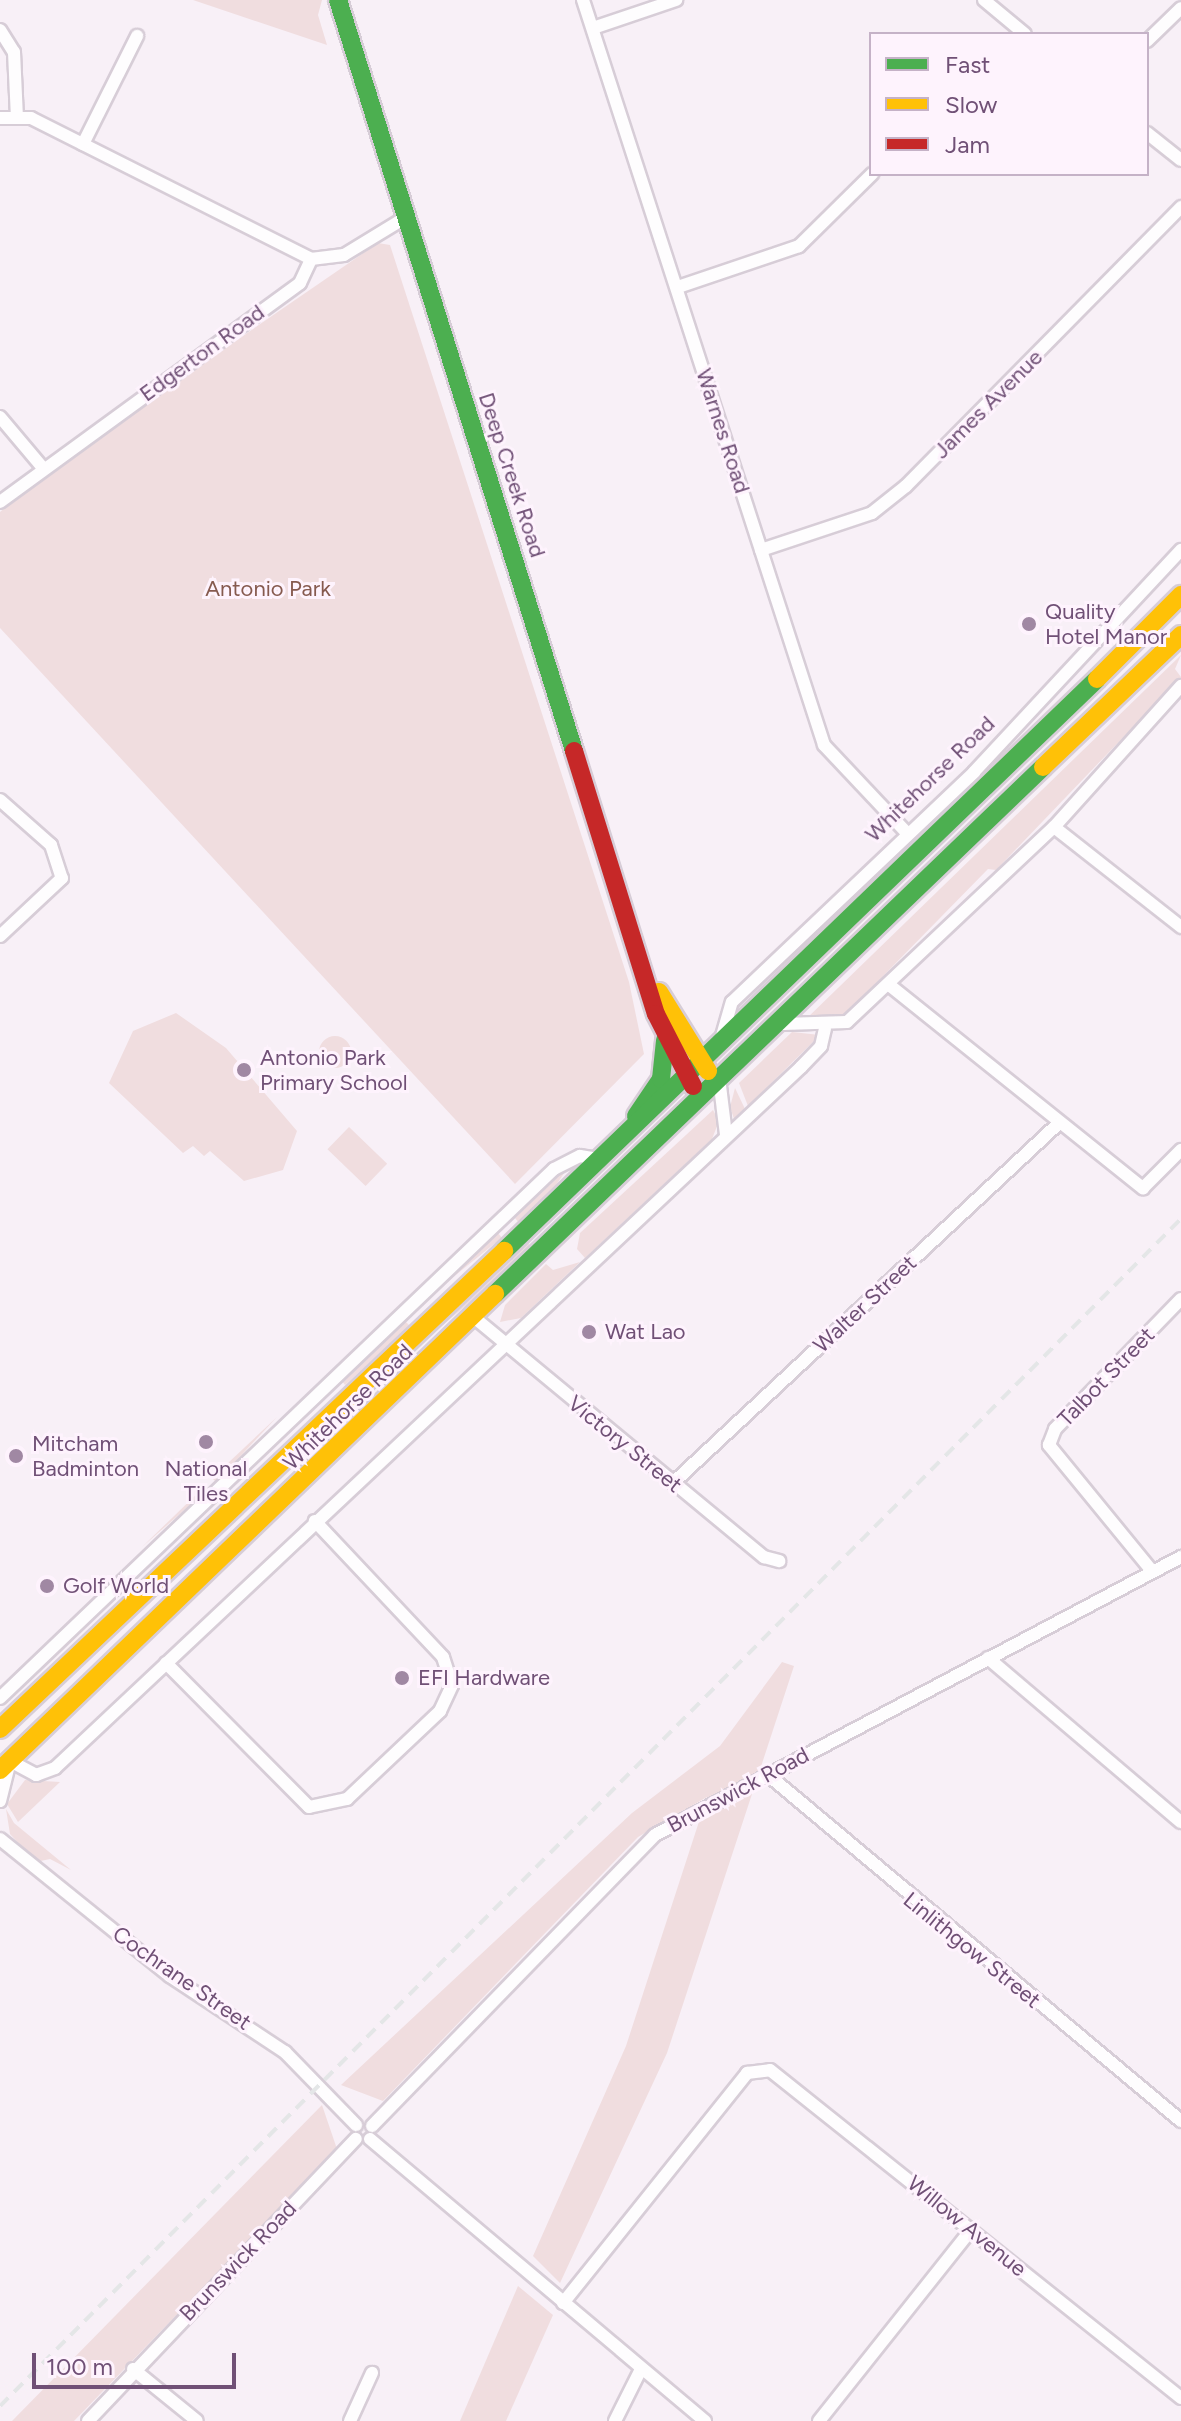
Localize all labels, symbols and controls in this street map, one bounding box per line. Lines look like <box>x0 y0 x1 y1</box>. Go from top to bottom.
legend <box>869 32 1149 176</box>
text: Fast <box>945 50 990 79</box>
text: Slow <box>945 90 997 119</box>
text: Jam <box>945 130 990 159</box>
street label: Edgerton Road <box>135 299 269 407</box>
street label: James Avenue <box>928 344 1048 464</box>
street label: Warnes Road <box>690 365 756 497</box>
street label: Deep Creek Road <box>473 389 551 561</box>
park label: Antonio Park <box>205 576 331 602</box>
place label: Quality Hotel Manor <box>1045 598 1167 650</box>
marker: Quality Hotel Manor <box>1020 615 1038 633</box>
street label: Whitehorse Road <box>860 711 1000 847</box>
place label: Antonio Park Primary School <box>260 1044 408 1096</box>
marker: Antonio Park Primary School <box>235 1061 253 1079</box>
street label: Walter Street <box>808 1250 922 1358</box>
place label: Wat Lao <box>605 1319 686 1345</box>
street label: Talbot Street <box>1052 1322 1160 1432</box>
marker: Wat Lao <box>580 1323 598 1341</box>
street label: Whitehorse Road <box>278 1339 418 1475</box>
street label: Victory Street <box>563 1390 687 1498</box>
place label: Mitcham Badminton <box>32 1430 139 1482</box>
marker: National Tiles <box>197 1433 215 1451</box>
marker: Mitcham Badminton <box>7 1447 25 1465</box>
place label: National Tiles <box>165 1455 247 1506</box>
place label: Golf World <box>63 1573 169 1599</box>
marker: Golf World <box>38 1577 56 1595</box>
place label: EFI Hardware <box>418 1665 550 1691</box>
marker: EFI Hardware <box>393 1669 411 1687</box>
street label: Brunswick Road <box>663 1742 813 1838</box>
street label: Linlithgow Street <box>898 1887 1046 2013</box>
street label: Cochrane Street <box>108 1921 256 2035</box>
street label: Willow Avenue <box>902 2170 1032 2282</box>
street label: Brunswick Road <box>174 2195 302 2327</box>
scale bar <box>36 2337 240 2387</box>
text: 100 m <box>46 2352 113 2381</box>

